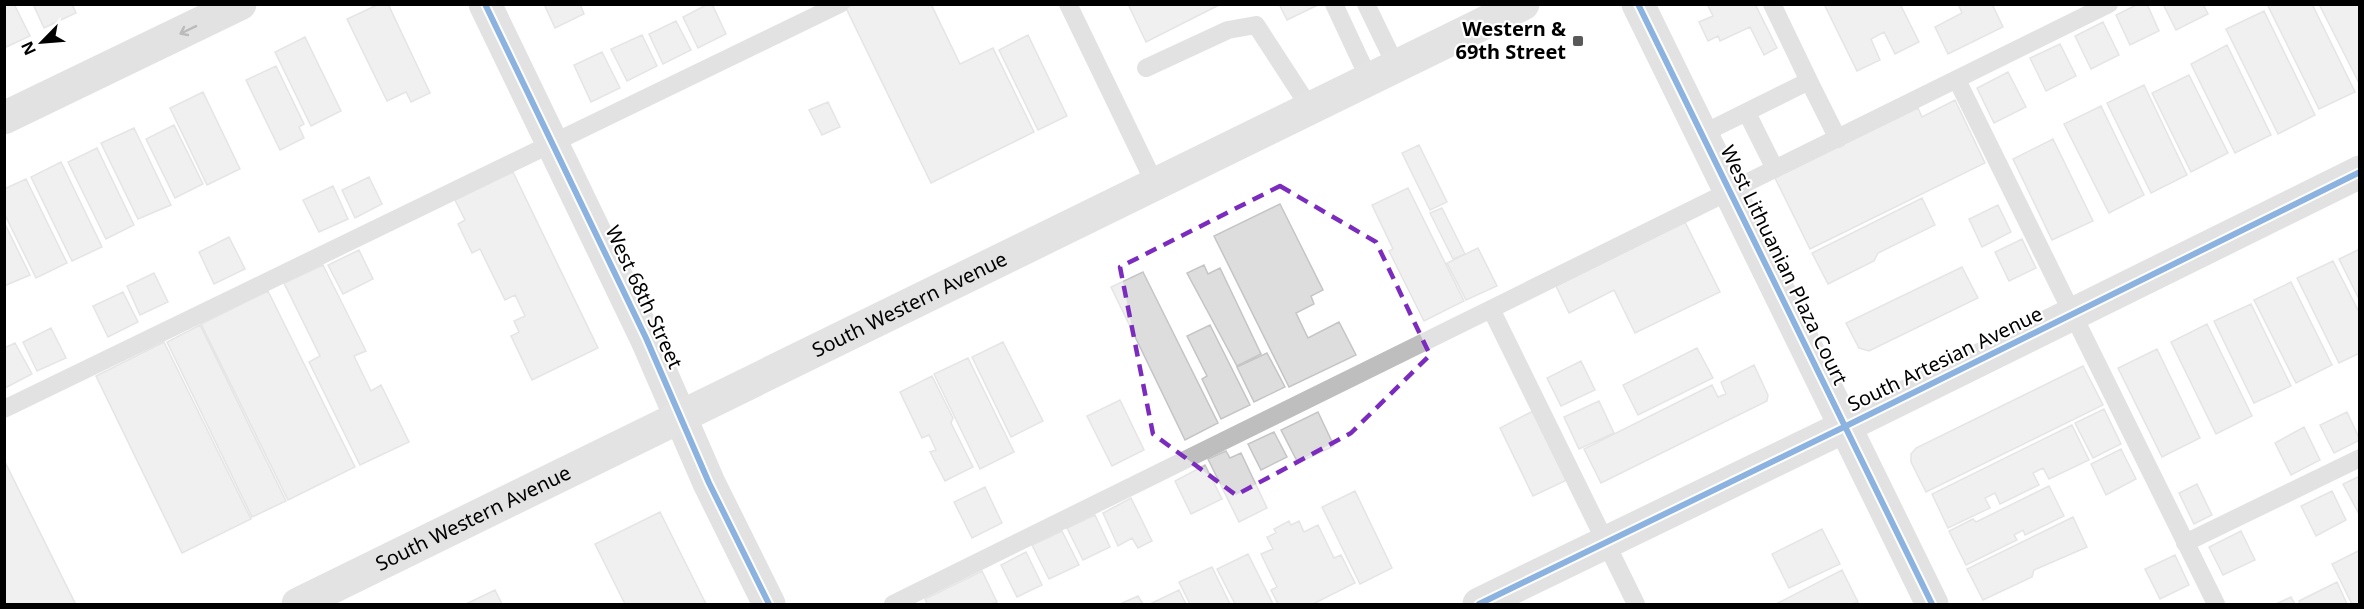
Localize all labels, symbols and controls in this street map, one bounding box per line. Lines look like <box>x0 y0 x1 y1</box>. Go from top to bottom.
north arrow <box>12 12 72 72</box>
place label: Western & 69th Street <box>1455 15 1566 65</box>
one-way arrow <box>179 24 197 36</box>
marker: Western & 69th Street <box>1571 34 1585 48</box>
text: N <box>16 38 41 59</box>
street label: West Lithuanian Plaza Court <box>1715 140 1854 389</box>
street label: West 68th Street <box>599 221 689 373</box>
street label: South Western Avenue <box>807 245 1011 363</box>
street label: South Artesian Avenue <box>1843 300 2047 417</box>
street label: South Western Avenue <box>371 459 575 577</box>

